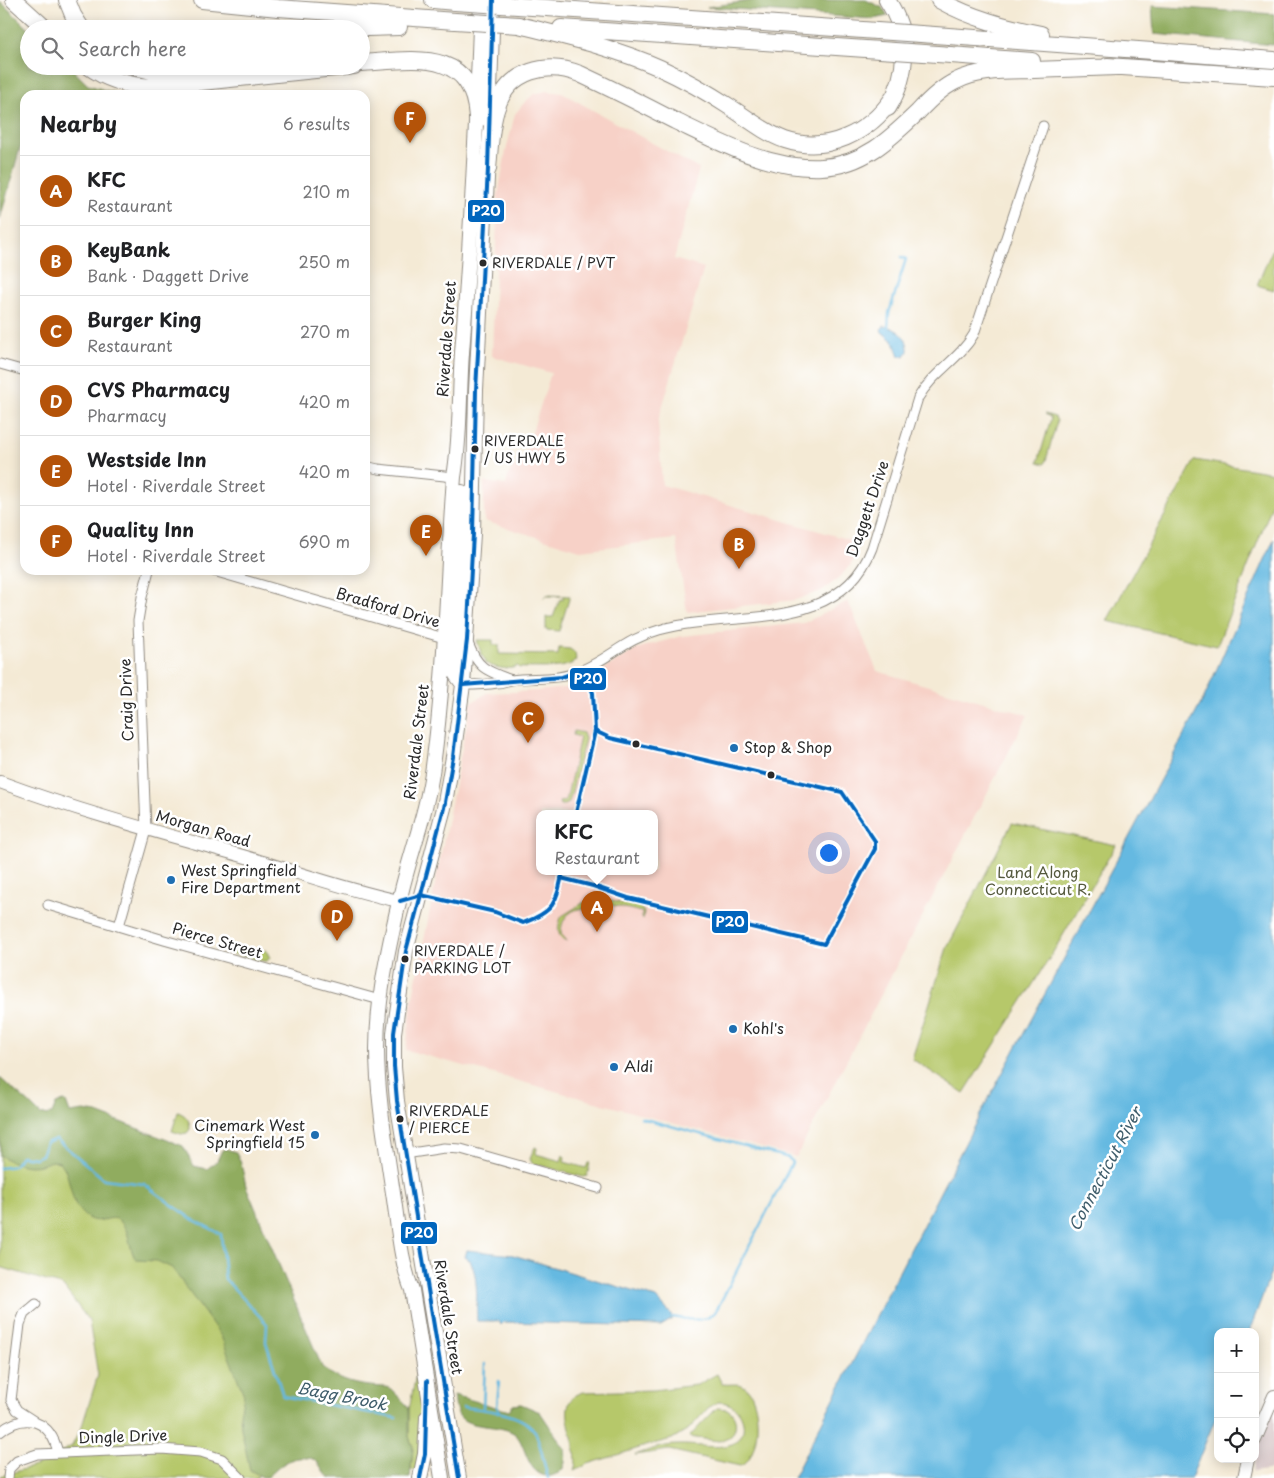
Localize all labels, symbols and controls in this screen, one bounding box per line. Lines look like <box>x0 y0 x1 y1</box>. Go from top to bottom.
search box <box>20 20 370 75</box>
icon: search <box>38 34 66 62</box>
text: Search here <box>78 34 187 62</box>
pin: F <box>394 102 426 143</box>
text: Nearby <box>40 107 117 139</box>
text: 6 results <box>283 111 350 135</box>
text: KFC <box>87 165 126 193</box>
text: A <box>50 179 62 203</box>
text: 210 m <box>302 179 350 203</box>
text: Restaurant <box>87 193 173 217</box>
line badge: P20 <box>467 199 505 223</box>
text: P20 <box>471 200 501 221</box>
text: KeyBank <box>87 235 170 263</box>
text: B <box>51 249 61 273</box>
text: 250 m <box>299 249 350 273</box>
place label: RIVERDALE / PVT <box>492 252 615 273</box>
marker: RIVERDALE / PVT <box>478 258 488 268</box>
text: Bank · Daggett Drive <box>87 263 249 287</box>
street label: Riverdale Street <box>430 280 461 398</box>
text: Burger King <box>87 305 201 333</box>
text: C <box>50 319 62 343</box>
text: 270 m <box>300 319 350 343</box>
text: Restaurant <box>87 333 173 357</box>
text: CVS Pharmacy <box>87 375 230 403</box>
text: D <box>50 389 62 413</box>
text: 420 m <box>299 389 350 413</box>
text: Pharmacy <box>87 403 167 427</box>
place label: RIVERDALE / US HWY 5 <box>484 430 565 468</box>
marker: RIVERDALE / US HWY 5 <box>470 444 480 454</box>
text: Westside Inn <box>87 445 207 473</box>
street label: Daggett Drive <box>839 457 894 560</box>
text: E <box>51 459 61 483</box>
text: 420 m <box>299 459 350 483</box>
text: Hotel · Riverdale Street <box>87 473 265 497</box>
text: Quality Inn <box>87 515 194 543</box>
pin: E <box>410 515 442 556</box>
pin: B <box>723 528 755 569</box>
text: F <box>51 529 61 553</box>
text: 690 m <box>299 529 350 553</box>
text: Hotel · Riverdale Street <box>87 543 265 567</box>
street label: Bradford Drive <box>333 581 443 632</box>
street label: Craig Drive <box>113 658 138 742</box>
line badge: P20 <box>569 667 607 691</box>
text: P20 <box>573 668 603 689</box>
street label: Riverdale Street <box>397 683 434 801</box>
pin: C <box>512 702 544 743</box>
place label: Stop & Shop <box>744 735 832 758</box>
unlabelled marker <box>631 739 641 749</box>
marker: Stop & Shop <box>728 742 740 754</box>
unlabelled marker <box>766 770 776 780</box>
street label: Morgan Road <box>153 803 254 852</box>
popup <box>536 810 658 875</box>
text: KFC <box>554 817 593 845</box>
your location <box>816 840 842 866</box>
text: Restaurant <box>554 845 640 869</box>
place label: West Springfield Fire Department <box>181 858 301 898</box>
park label: Land Along Connecticut R. <box>985 860 1091 900</box>
marker: West Springfield Fire Department <box>165 874 177 886</box>
pin: A <box>581 891 613 932</box>
pin: D <box>321 900 353 941</box>
line badge: P20 <box>711 910 749 934</box>
text: P20 <box>715 911 745 932</box>
street label: Pierce Street <box>170 916 265 963</box>
place label: RIVERDALE / PARKING LOT <box>414 940 511 978</box>
marker: RIVERDALE / PARKING LOT <box>400 954 410 964</box>
place label: Kohl's <box>743 1016 784 1039</box>
marker: Kohl's <box>727 1023 739 1035</box>
place label: Aldi <box>624 1054 653 1077</box>
marker: Aldi <box>608 1061 620 1073</box>
place label: RIVERDALE / PIERCE <box>409 1100 489 1138</box>
water label: Connecticut River <box>1061 1100 1148 1235</box>
place label: Cinemark West Springfield 15 <box>194 1113 305 1153</box>
marker: RIVERDALE / PIERCE <box>395 1114 405 1124</box>
marker: Cinemark West Springfield 15 <box>309 1129 321 1141</box>
line badge: P20 <box>400 1221 438 1245</box>
text: P20 <box>404 1222 434 1243</box>
street label: Riverdale Street <box>429 1257 470 1376</box>
map controls <box>1214 1328 1259 1463</box>
button: + <box>1214 1328 1259 1373</box>
button: − <box>1214 1373 1259 1418</box>
water label: Bagg Brook <box>295 1375 390 1416</box>
button: locate <box>1214 1418 1259 1463</box>
street label: Dingle Drive <box>78 1422 168 1449</box>

